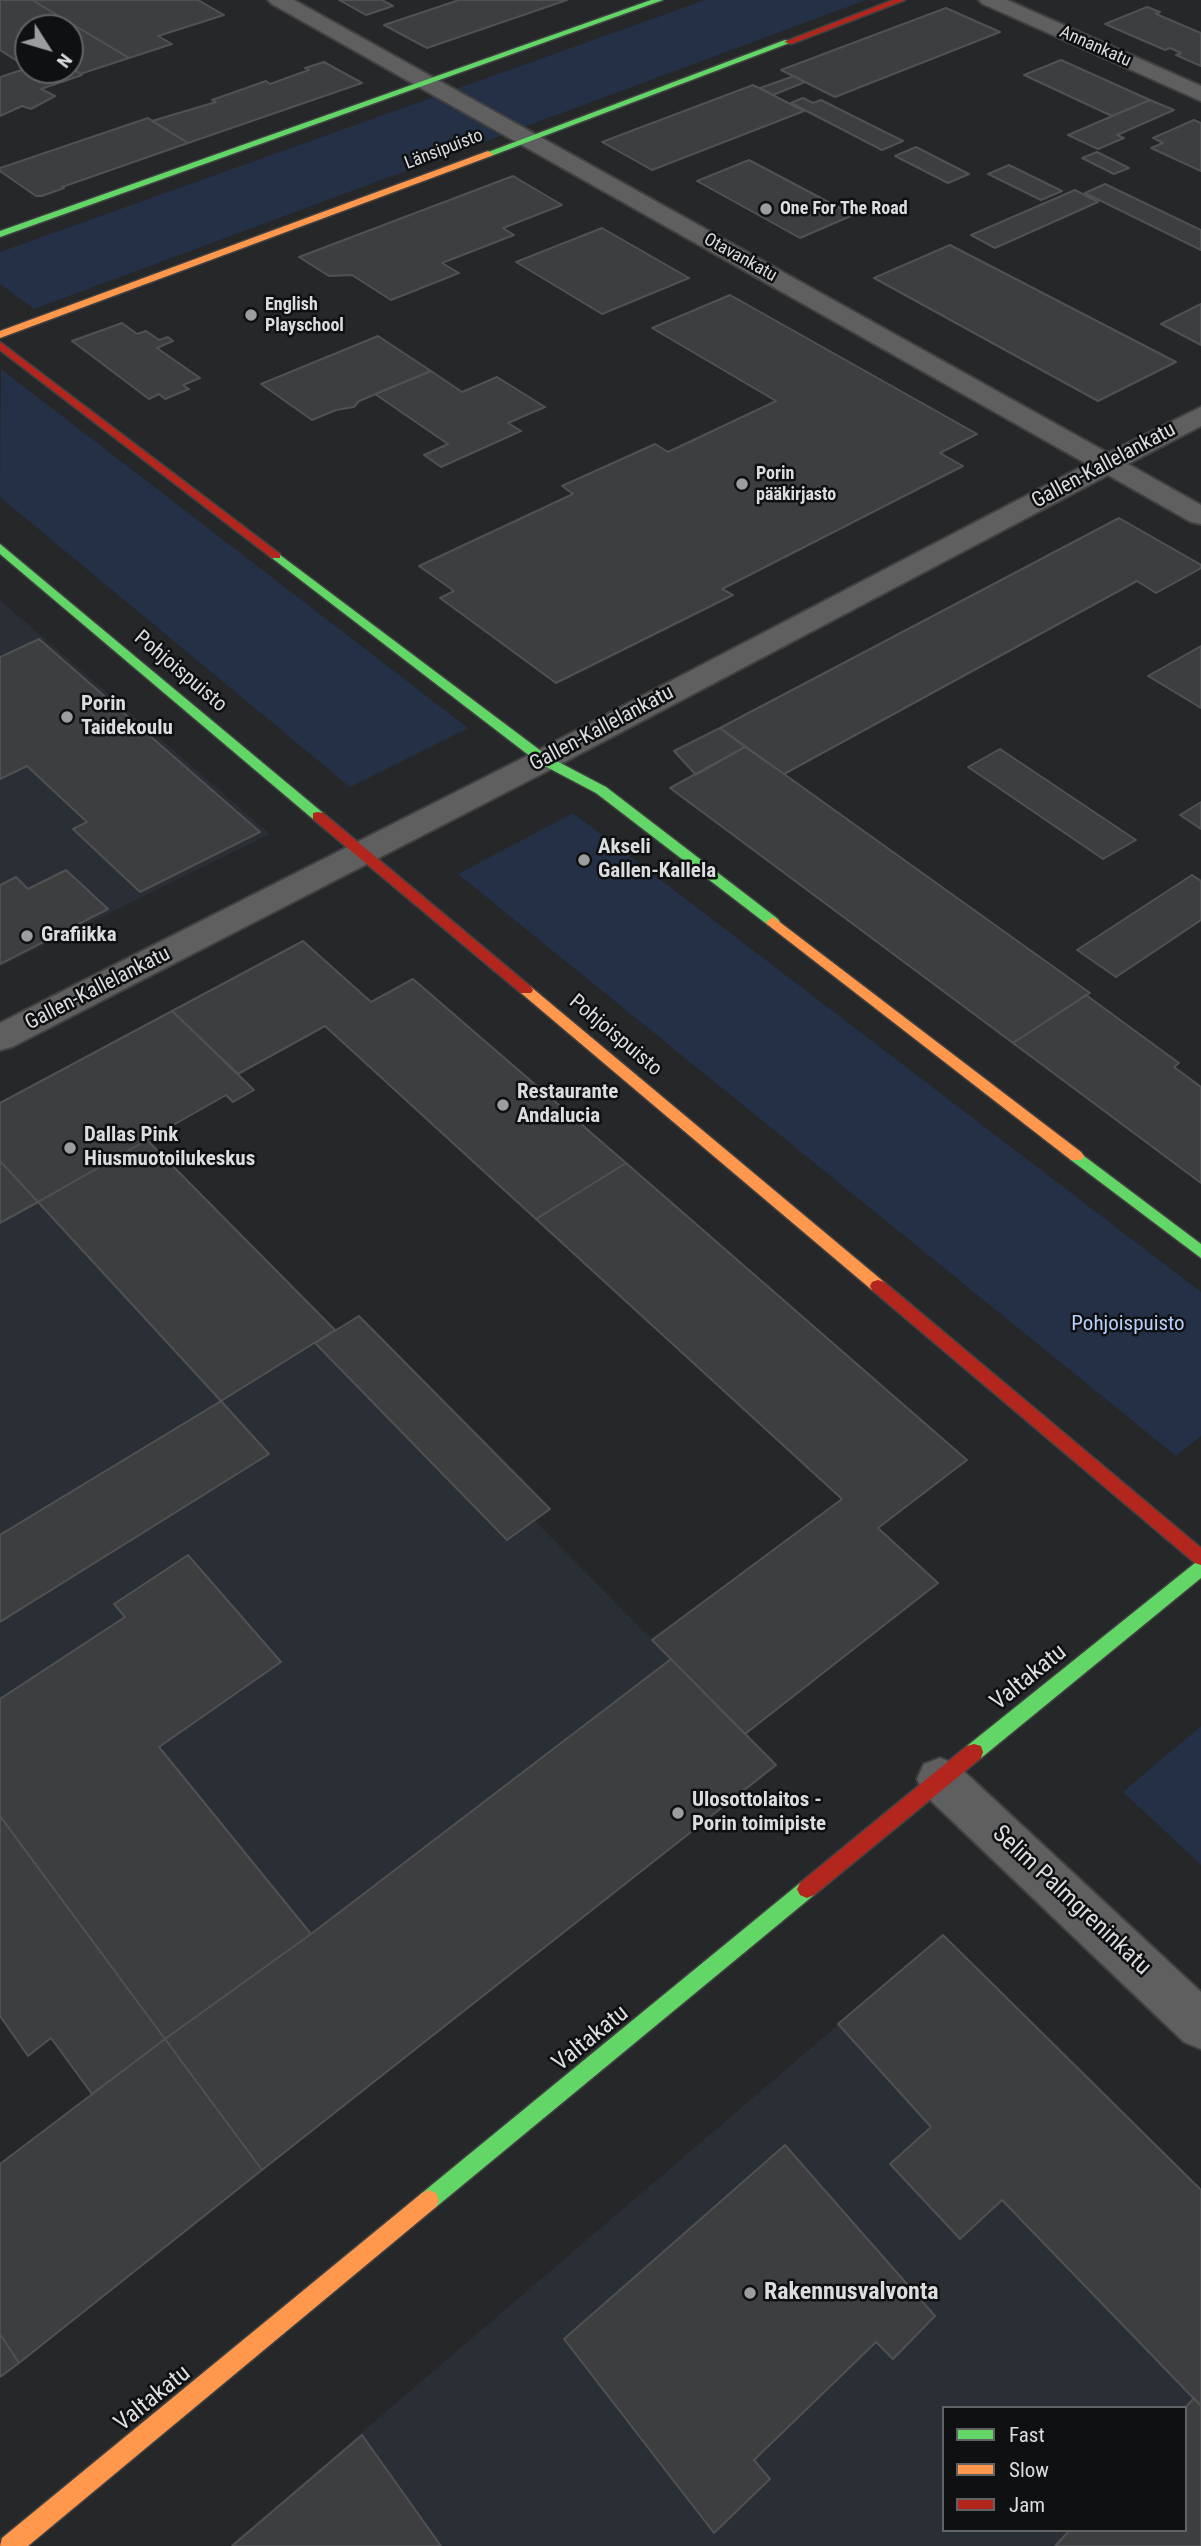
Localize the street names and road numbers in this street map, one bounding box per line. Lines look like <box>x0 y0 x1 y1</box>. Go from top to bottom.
street label: Annankatu <box>1056 22 1134 72</box>
street label: Länsipuisto <box>402 125 486 175</box>
street label: Otavankatu <box>700 229 780 287</box>
street label: Gallen-Kallelankatu <box>1028 417 1180 515</box>
street label: Pohjoispuisto <box>129 626 231 718</box>
street label: Gallen-Kallelankatu <box>526 680 678 778</box>
street label: Gallen-Kallelankatu <box>21 942 175 1036</box>
street label: Pohjoispuisto <box>564 990 666 1082</box>
street label: Valtakatu <box>985 1639 1073 1717</box>
street label: Selim Palmgreninkatu <box>986 1820 1156 1982</box>
street label: Valtakatu <box>547 2000 635 2078</box>
street label: Valtakatu <box>109 2360 197 2438</box>

